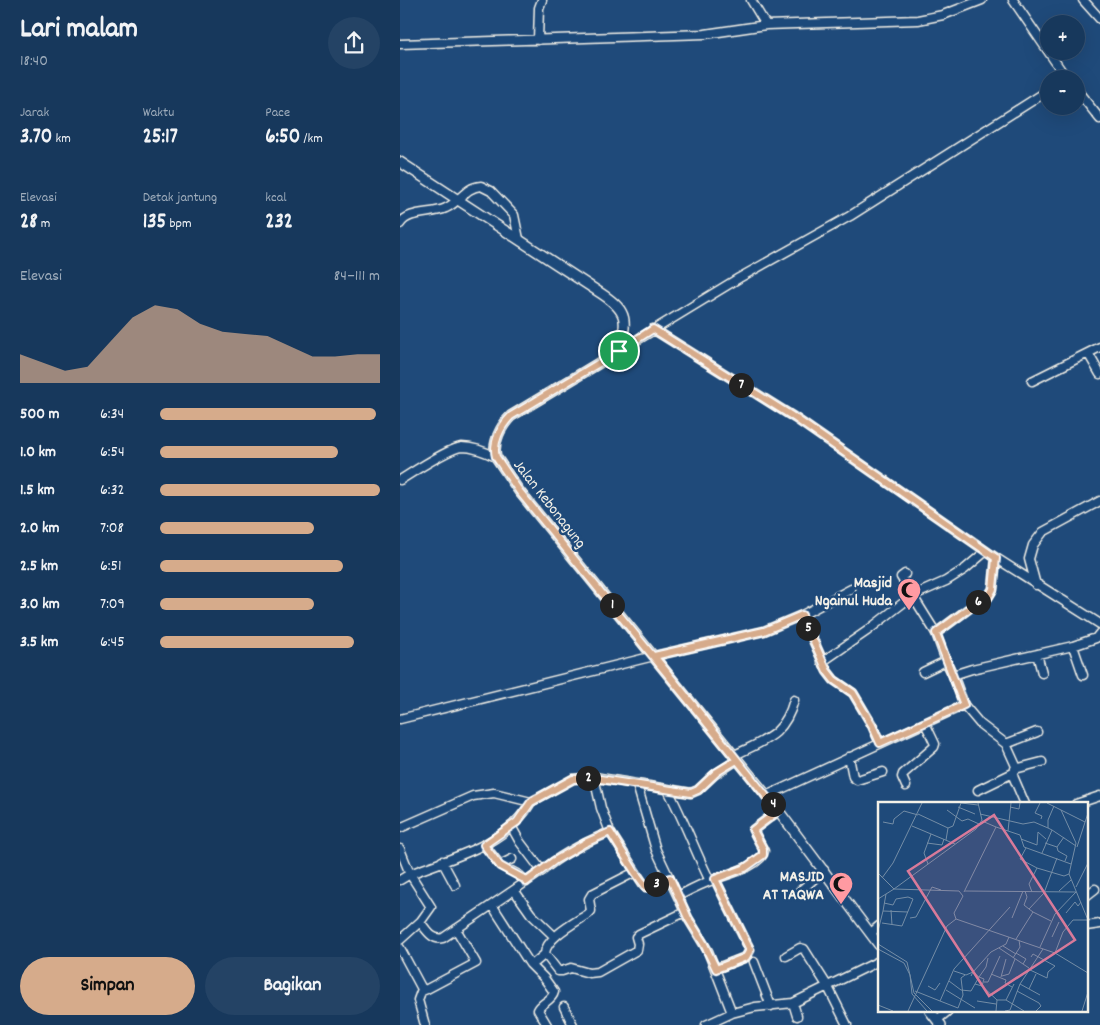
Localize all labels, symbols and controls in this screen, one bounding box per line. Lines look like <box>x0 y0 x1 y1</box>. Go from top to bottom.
text: Lari malam <box>20 11 138 51</box>
map controls <box>1040 15 1085 115</box>
button: + <box>1040 15 1085 60</box>
button: share <box>328 17 380 69</box>
text: 18:40 <box>20 50 48 73</box>
button: − <box>1040 70 1085 115</box>
text: Jarak <box>20 103 49 123</box>
text: Waktu <box>143 103 174 123</box>
text: Pace <box>265 103 290 123</box>
text: 3.70 <box>20 123 52 153</box>
text: 25:17 <box>143 123 178 153</box>
text: 6:50 <box>265 123 300 153</box>
text: km <box>52 129 71 149</box>
text: /km <box>300 129 323 149</box>
text: Elevasi <box>20 188 57 208</box>
text: Detak jantung <box>143 188 217 208</box>
text: kcal <box>265 188 287 208</box>
text: 28 <box>20 208 38 238</box>
text: 135 <box>143 208 166 238</box>
text: 232 <box>265 208 293 238</box>
text: m <box>38 214 50 234</box>
text: bpm <box>166 214 192 234</box>
text: Elevasi <box>20 265 62 288</box>
text: 84–111 m <box>334 265 380 288</box>
pin <box>598 330 640 372</box>
icon: arrive <box>605 337 633 365</box>
pin: 7 <box>728 372 754 398</box>
text: 7 <box>739 375 744 395</box>
text: 500 m <box>20 403 60 426</box>
text: 6:34 <box>100 403 124 426</box>
text: 1.0 km <box>20 441 56 464</box>
text: 6:54 <box>100 441 125 464</box>
street label: Jalan Kebonagung <box>507 455 591 554</box>
text: 1.5 km <box>20 479 55 502</box>
text: 6:32 <box>100 479 125 502</box>
text: 2.0 km <box>20 517 60 540</box>
text: 7:08 <box>100 517 124 540</box>
text: 2.5 km <box>20 555 58 578</box>
text: 6:51 <box>100 555 121 578</box>
place label: Masjid Ngainul Huda <box>815 572 893 613</box>
mosque icon: Masjid Ngainul Huda <box>896 577 922 611</box>
pin: 6 <box>966 590 990 614</box>
pin: 1 <box>600 592 624 618</box>
text: 6 <box>975 592 982 612</box>
text: 3.0 km <box>20 593 60 616</box>
text: 7:09 <box>100 593 125 616</box>
text: 1 <box>611 595 614 615</box>
pin: 5 <box>796 616 820 640</box>
text: 5 <box>805 618 812 638</box>
text: 3.5 km <box>20 631 58 654</box>
text: 6:45 <box>100 631 125 654</box>
pin: 2 <box>576 766 600 790</box>
text: 2 <box>585 768 592 788</box>
pin: 4 <box>760 792 786 816</box>
text: 4 <box>771 794 776 814</box>
inset map <box>878 802 1088 1012</box>
place label: MASJID AT TAQWA <box>763 866 825 907</box>
mosque icon: MASJID AT TAQWA <box>828 871 854 905</box>
pin: 3 <box>644 872 668 896</box>
text: 3 <box>653 874 660 894</box>
button: Simpan <box>20 957 195 1015</box>
button: Bagikan <box>205 957 380 1015</box>

